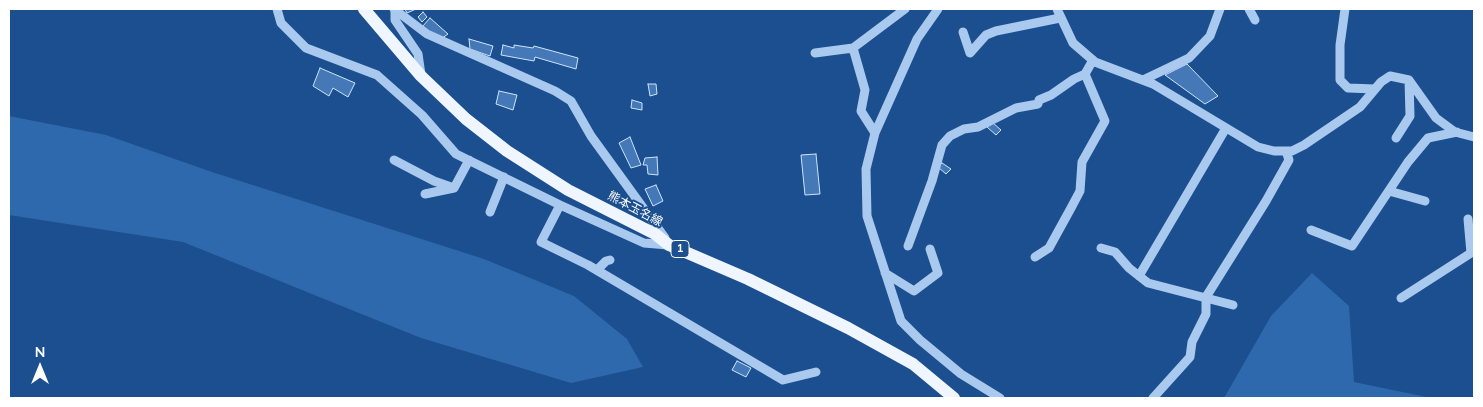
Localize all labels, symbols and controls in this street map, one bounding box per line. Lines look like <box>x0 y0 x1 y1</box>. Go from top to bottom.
street label: 熊本玉名線 <box>605 189 665 229</box>
road number: 1 <box>671 240 689 258</box>
north arrow <box>15 342 65 392</box>
text: N <box>35 343 45 361</box>

